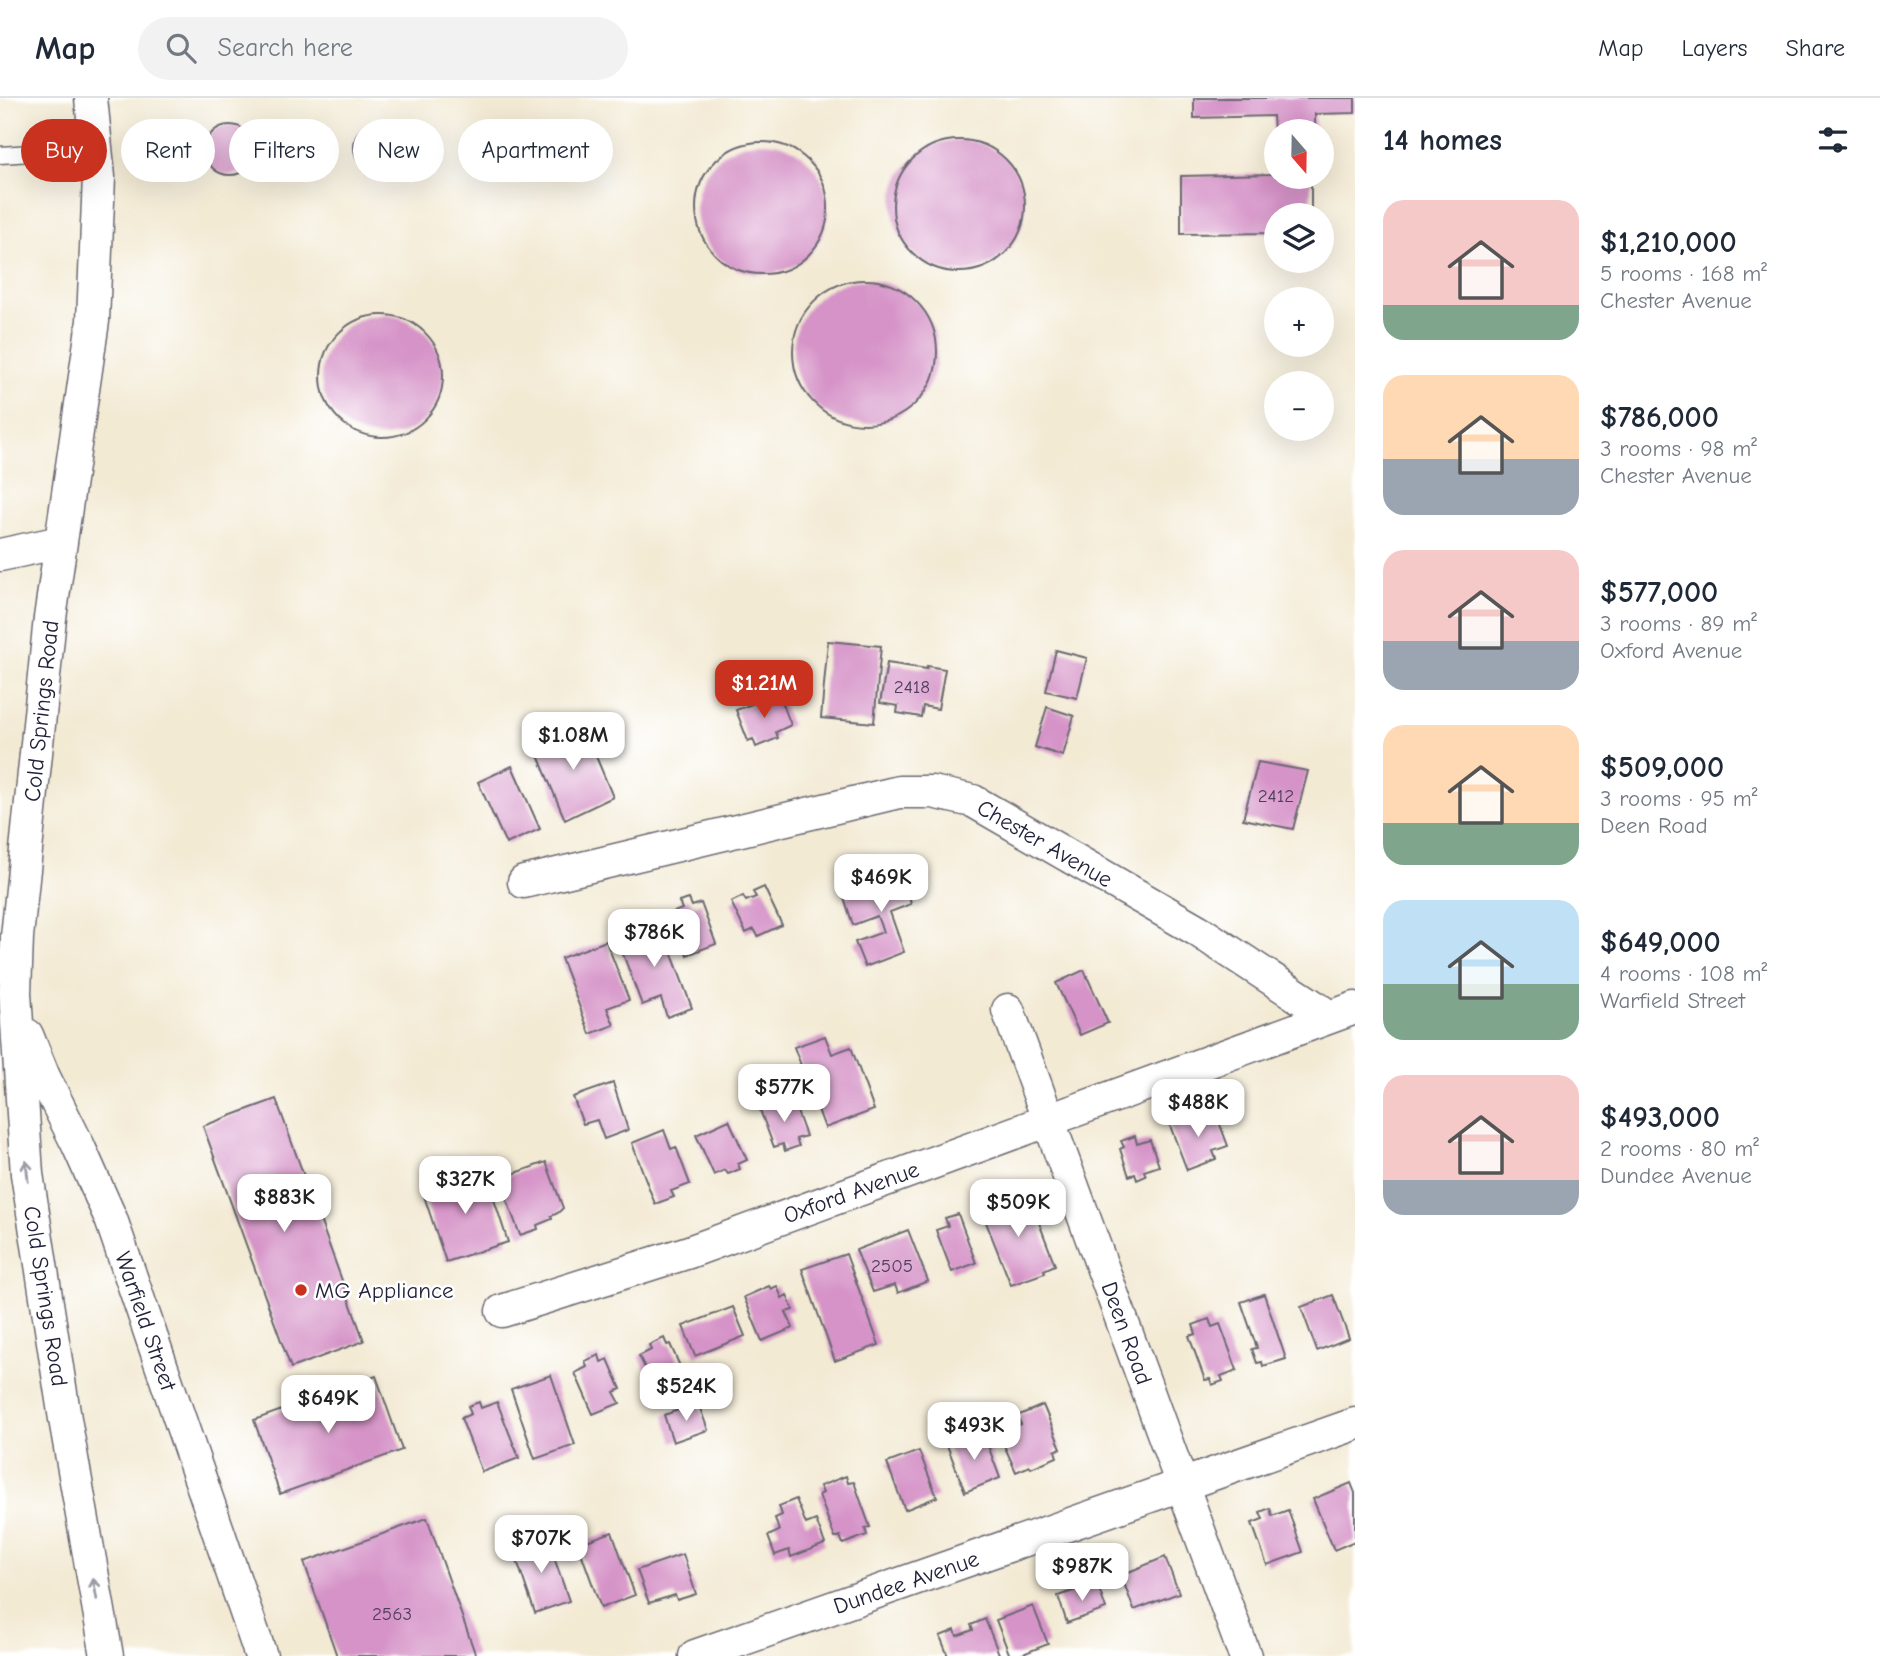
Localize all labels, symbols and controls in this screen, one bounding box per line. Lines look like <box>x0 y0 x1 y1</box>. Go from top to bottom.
search box <box>138 17 628 80</box>
text: Map <box>35 29 96 67</box>
icon: search <box>162 29 200 67</box>
text: Search here <box>218 33 353 63</box>
text: Map <box>1598 34 1644 62</box>
text: Layers <box>1682 34 1747 62</box>
text: Share <box>1785 34 1845 62</box>
chip: Buy <box>21 119 107 182</box>
chip: Rent <box>121 119 215 182</box>
chip: Filters <box>229 119 339 182</box>
chip: New <box>353 119 444 182</box>
chip: Apartment <box>458 119 613 182</box>
north arrow <box>1264 119 1334 189</box>
map controls <box>1264 119 1334 441</box>
icon: filters <box>1814 121 1852 159</box>
text: 14 homes <box>1383 123 1502 158</box>
button: layers <box>1264 203 1334 273</box>
text: $1,210,000 <box>1600 225 1737 260</box>
icon: home <box>1439 228 1523 312</box>
text: 5 rooms · 168 m² <box>1600 260 1767 287</box>
button: + <box>1264 287 1334 357</box>
text: Chester Avenue <box>1600 287 1752 314</box>
button: − <box>1264 371 1334 441</box>
text: $786,000 <box>1600 400 1719 435</box>
icon: home <box>1439 403 1523 487</box>
text: 3 rooms · 98 m² <box>1600 435 1757 462</box>
text: Chester Avenue <box>1600 462 1752 489</box>
text: $577,000 <box>1600 575 1718 610</box>
icon: home <box>1439 578 1523 662</box>
text: 3 rooms · 89 m² <box>1600 610 1757 637</box>
street label: Cold Springs Road <box>19 619 64 803</box>
text: Oxford Avenue <box>1600 637 1742 664</box>
pin: $1.21M <box>707 660 821 720</box>
text: $1.21M <box>731 669 797 696</box>
house number: 2418 <box>894 676 930 698</box>
pin: $1.08M <box>516 712 630 772</box>
text: $1.08M <box>538 721 608 748</box>
text: $509,000 <box>1600 750 1724 785</box>
icon: home <box>1439 753 1523 837</box>
house number: 2412 <box>1258 785 1294 807</box>
text: 3 rooms · 95 m² <box>1600 785 1758 812</box>
street label: Chester Avenue <box>972 794 1117 893</box>
text: Deen Road <box>1600 812 1708 839</box>
pin: $469K <box>832 854 930 914</box>
text: $469K <box>850 863 912 890</box>
pin: $786K <box>605 910 703 969</box>
text: $786K <box>624 918 684 945</box>
text: $649,000 <box>1600 925 1721 960</box>
icon: home <box>1439 928 1523 1012</box>
text: 4 rooms · 108 m² <box>1600 960 1767 987</box>
text: Warfield Street <box>1600 987 1745 1014</box>
pin: $577K <box>735 1065 833 1124</box>
text: $577K <box>754 1073 814 1100</box>
pin: $488K <box>1149 1080 1247 1139</box>
text: $488K <box>1167 1088 1229 1115</box>
text: $493,000 <box>1600 1100 1720 1135</box>
icon: home <box>1439 1103 1523 1187</box>
text: 2 rooms · 80 m² <box>1600 1135 1759 1162</box>
street label: Oxford Avenue <box>780 1155 923 1229</box>
pin: $327K <box>416 1156 514 1216</box>
one-way arrow <box>21 1160 34 1183</box>
text: Dundee Avenue <box>1600 1162 1752 1189</box>
text: $327K <box>435 1165 495 1192</box>
pin: $883K <box>235 1174 333 1234</box>
pin: $509K <box>969 1180 1067 1239</box>
text: $883K <box>253 1183 315 1210</box>
text: $509K <box>986 1188 1050 1215</box>
street label: Cold Springs Road <box>18 1204 73 1388</box>
street label: Warfield Street <box>109 1248 182 1395</box>
house number: 2505 <box>871 1255 913 1277</box>
place label: MG Appliance <box>315 1277 454 1304</box>
street label: Deen Road <box>1095 1278 1158 1388</box>
marker: MG Appliance <box>293 1282 309 1298</box>
pin: $524K <box>637 1364 735 1423</box>
text: $524K <box>656 1372 716 1399</box>
pin: $649K <box>279 1376 377 1435</box>
text: $649K <box>297 1384 359 1411</box>
pin: $493K <box>925 1402 1023 1462</box>
text: $493K <box>944 1411 1004 1438</box>
pin: $707K <box>492 1516 590 1575</box>
text: $707K <box>511 1524 571 1551</box>
pin: $987K <box>1033 1544 1131 1603</box>
street label: Dundee Avenue <box>830 1545 982 1620</box>
text: $987K <box>1052 1552 1112 1579</box>
one-way arrow <box>88 1578 101 1601</box>
house number: 2563 <box>372 1603 412 1625</box>

